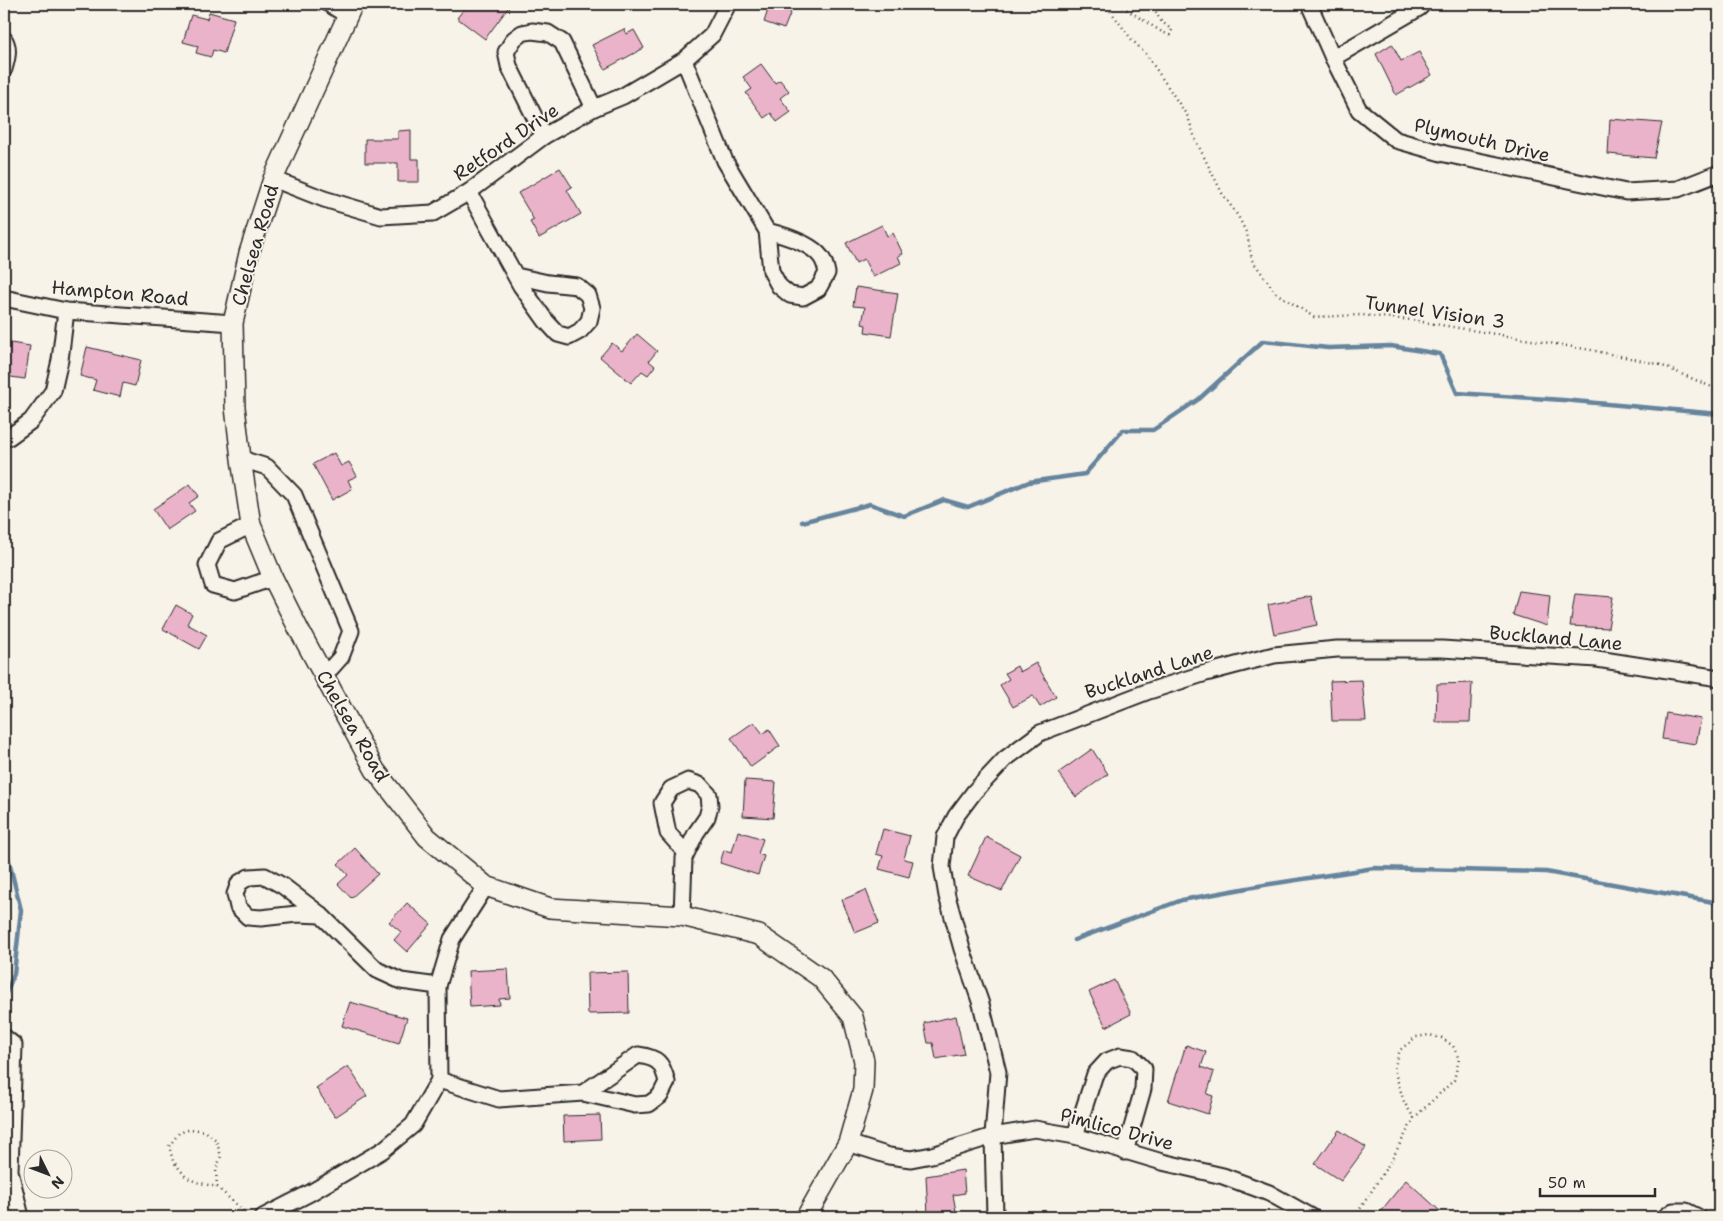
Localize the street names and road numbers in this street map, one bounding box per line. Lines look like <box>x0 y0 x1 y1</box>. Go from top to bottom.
street label: Retford Drive <box>448 97 564 187</box>
street label: Plymouth Drive <box>1412 112 1552 168</box>
street label: Chelsea Road <box>226 181 284 309</box>
street label: Hampton Road <box>50 275 190 311</box>
street label: Tunnel Vision 3 <box>1363 290 1507 334</box>
street label: Buckland Lane <box>1488 620 1624 656</box>
street label: Buckland Lane <box>1082 639 1216 705</box>
street label: Chelsea Road <box>311 666 395 786</box>
street label: Pimlico Drive <box>1057 1102 1177 1156</box>

